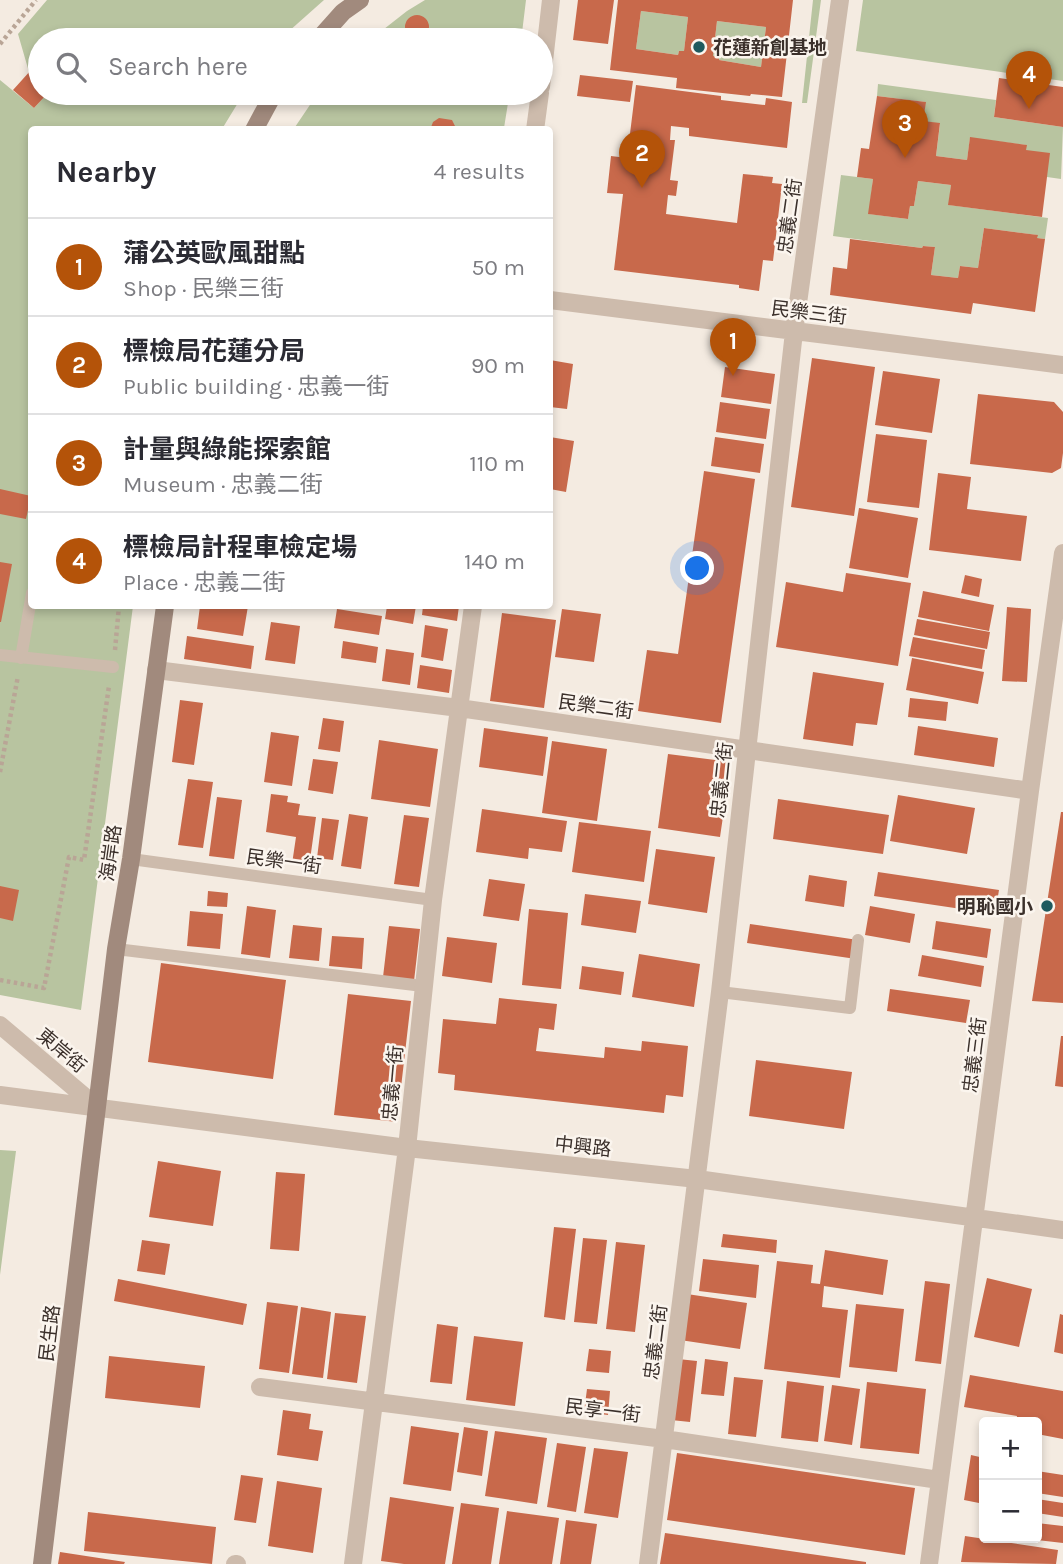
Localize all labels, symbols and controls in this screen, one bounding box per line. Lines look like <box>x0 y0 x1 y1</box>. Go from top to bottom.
search box <box>28 28 553 105</box>
place label: 花蓮新創基地 <box>713 37 827 59</box>
marker: 花蓮新創基地 <box>691 39 707 55</box>
icon: search <box>52 48 90 86</box>
text: Search here <box>108 51 248 82</box>
pin: 4 <box>1006 51 1052 109</box>
pin: 3 <box>882 100 928 158</box>
pin: 2 <box>619 130 665 188</box>
text: Nearby <box>56 154 156 190</box>
text: 4 results <box>433 158 525 185</box>
street label: 忠義二街 <box>774 177 806 255</box>
text: 蒲公英歐風甜點 <box>123 238 305 269</box>
text: 1 <box>75 254 83 281</box>
text: 50 m <box>471 254 525 281</box>
text: Shop · 民樂三街 <box>123 275 284 302</box>
street label: 民樂三街 <box>770 297 848 329</box>
pin: 1 <box>710 318 756 376</box>
text: 標檢局花蓮分局 <box>123 336 305 367</box>
text: 2 <box>72 352 86 379</box>
text: 90 m <box>471 352 525 379</box>
text: Public building · 忠義一街 <box>123 373 389 400</box>
text: 計量與綠能探索館 <box>123 434 331 465</box>
text: 3 <box>72 450 86 477</box>
text: 110 m <box>469 450 525 477</box>
text: Museum · 忠義二街 <box>123 471 323 498</box>
text: 標檢局計程車檢定場 <box>123 532 357 563</box>
text: 4 <box>72 548 86 575</box>
text: 140 m <box>464 548 525 575</box>
your location <box>680 551 714 585</box>
text: Place · 忠義二街 <box>123 569 286 596</box>
street label: 民樂二街 <box>557 691 635 723</box>
street label: 忠義二街 <box>707 741 737 819</box>
street label: 海岸路 <box>96 823 126 883</box>
street label: 民樂一街 <box>245 846 323 878</box>
place label: 明恥國小 <box>957 896 1033 918</box>
marker: 明恥國小 <box>1039 898 1055 914</box>
street label: 忠義三街 <box>959 1016 991 1094</box>
street label: 東岸街 <box>32 1024 90 1078</box>
street label: 忠義一街 <box>379 1044 407 1122</box>
street label: 中興路 <box>553 1133 612 1161</box>
street label: 民生路 <box>36 1303 64 1363</box>
street label: 忠義二街 <box>640 1303 672 1381</box>
street label: 民享一街 <box>564 1395 642 1427</box>
map controls <box>979 1417 1042 1543</box>
button: + <box>979 1417 1042 1480</box>
button: − <box>979 1480 1042 1543</box>

